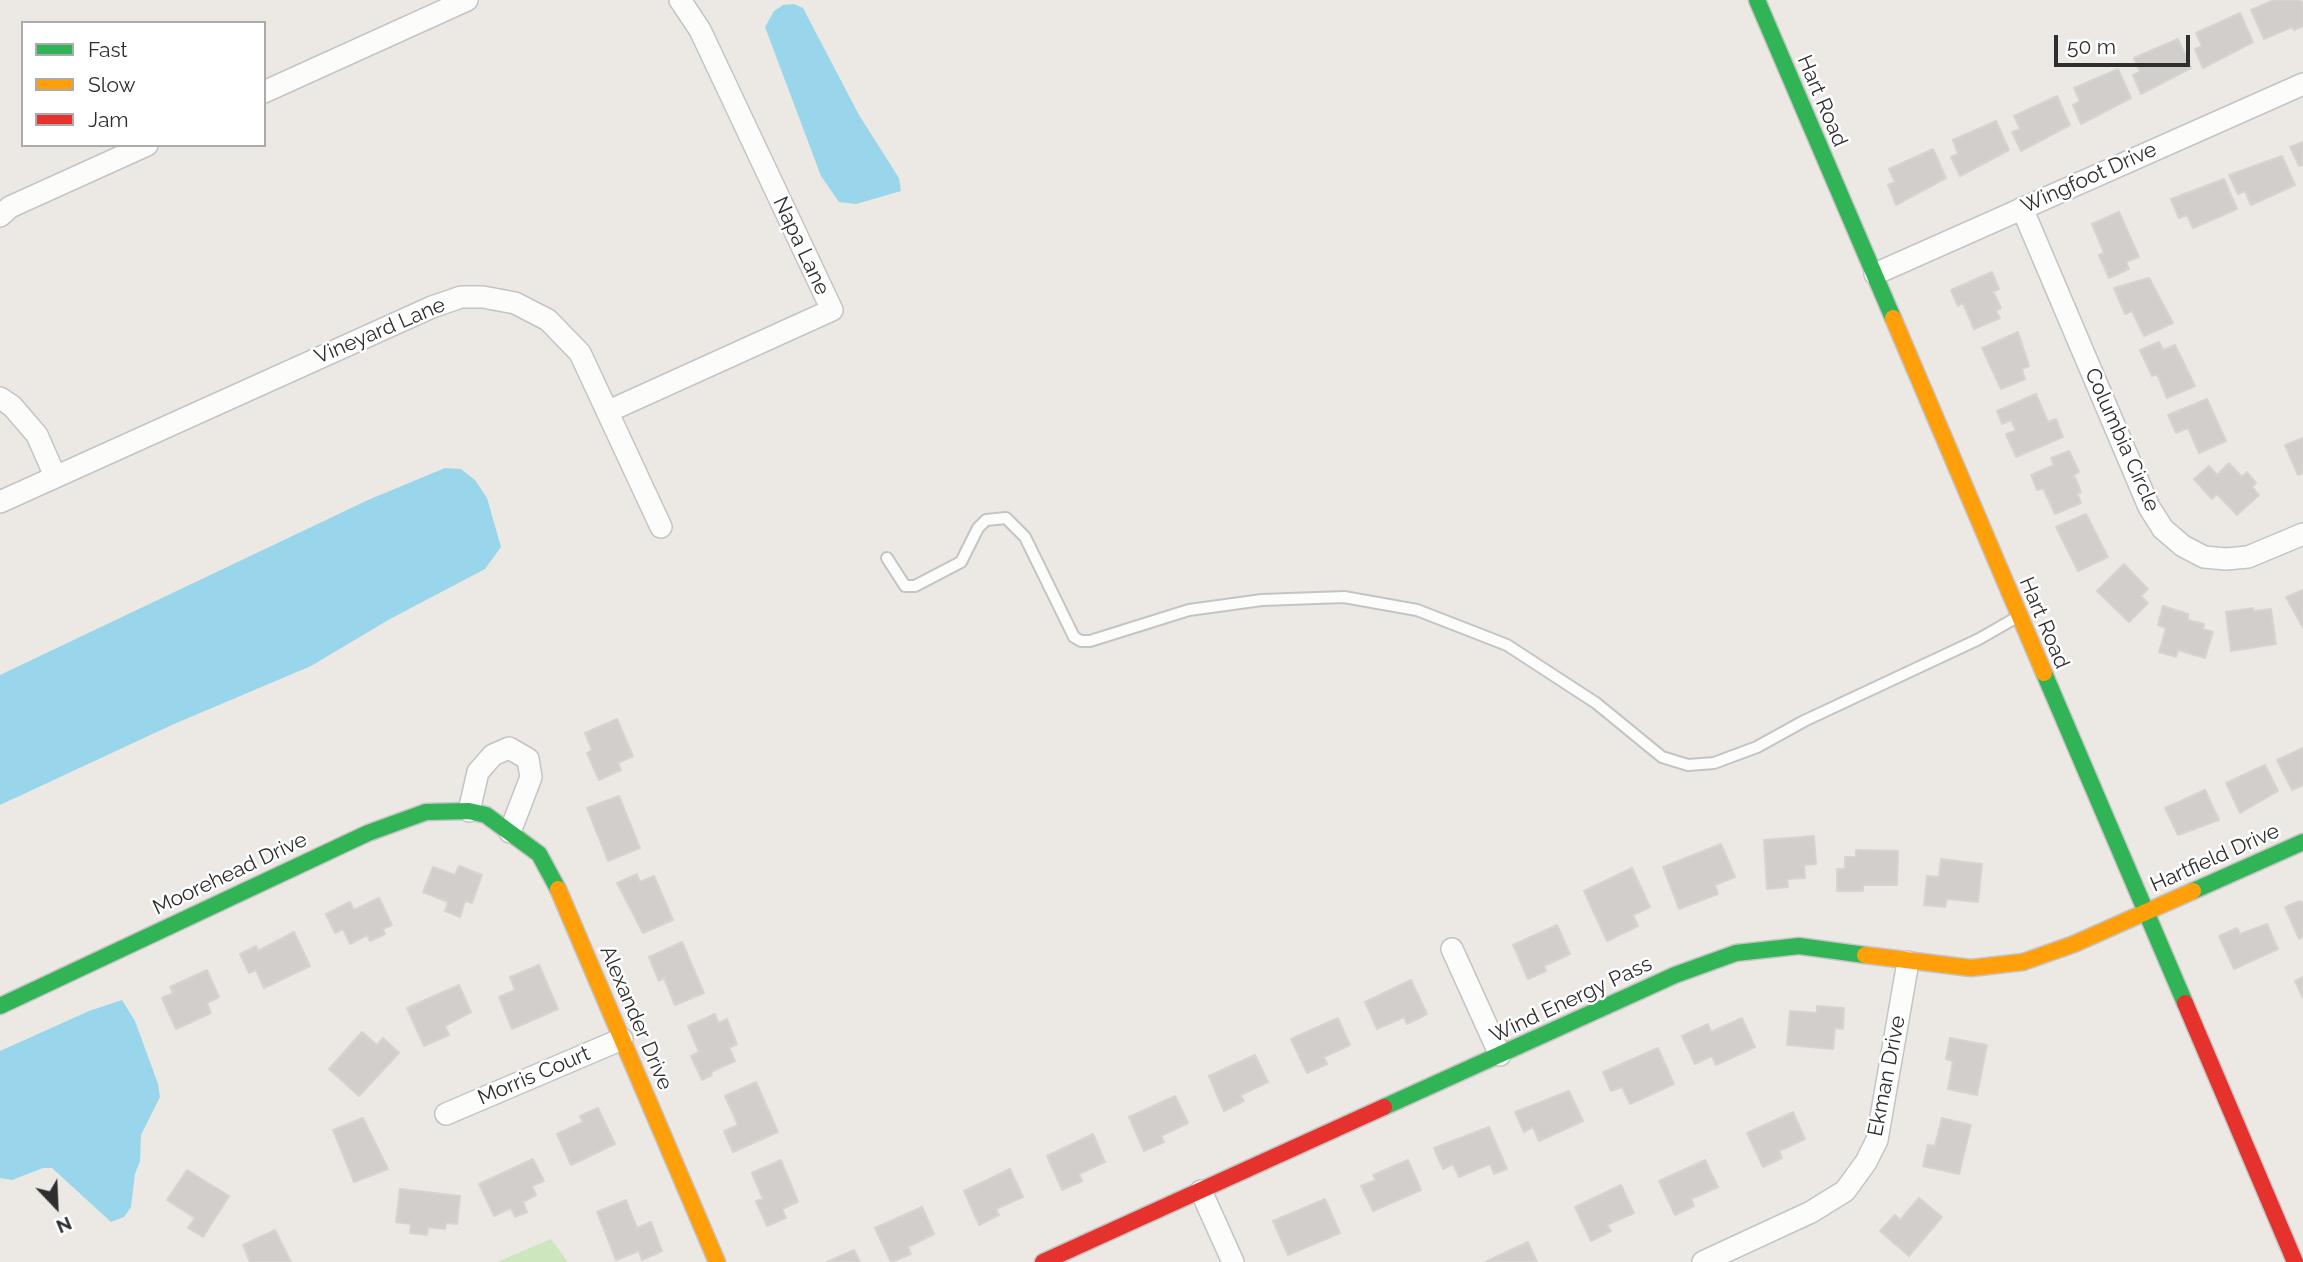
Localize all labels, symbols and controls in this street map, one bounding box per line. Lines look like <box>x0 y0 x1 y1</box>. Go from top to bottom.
legend <box>21 21 266 147</box>
scale bar <box>2058 21 2194 65</box>
text: 50 m <box>2067 34 2116 59</box>
text: Fast <box>88 37 128 62</box>
street label: Hart Road <box>1791 51 1853 151</box>
text: Slow <box>88 72 136 97</box>
text: Jam <box>88 107 129 132</box>
street label: Wingfoot Drive <box>2017 137 2161 219</box>
street label: Napa Lane <box>767 193 835 299</box>
street label: Vineyard Lane <box>311 292 449 370</box>
street label: Columbia Circle <box>2079 364 2165 516</box>
street label: Hart Road <box>2013 573 2075 673</box>
street label: Hartfield Drive <box>2147 818 2283 898</box>
street label: Moorehead Drive <box>149 827 311 921</box>
street label: Alexander Drive <box>594 942 678 1094</box>
street label: Wind Energy Pass <box>1486 951 1656 1049</box>
street label: Ekman Drive <box>1863 1014 1911 1138</box>
street label: Morris Court <box>474 1041 594 1111</box>
north arrow <box>21 1171 91 1241</box>
text: N <box>53 1212 75 1238</box>

